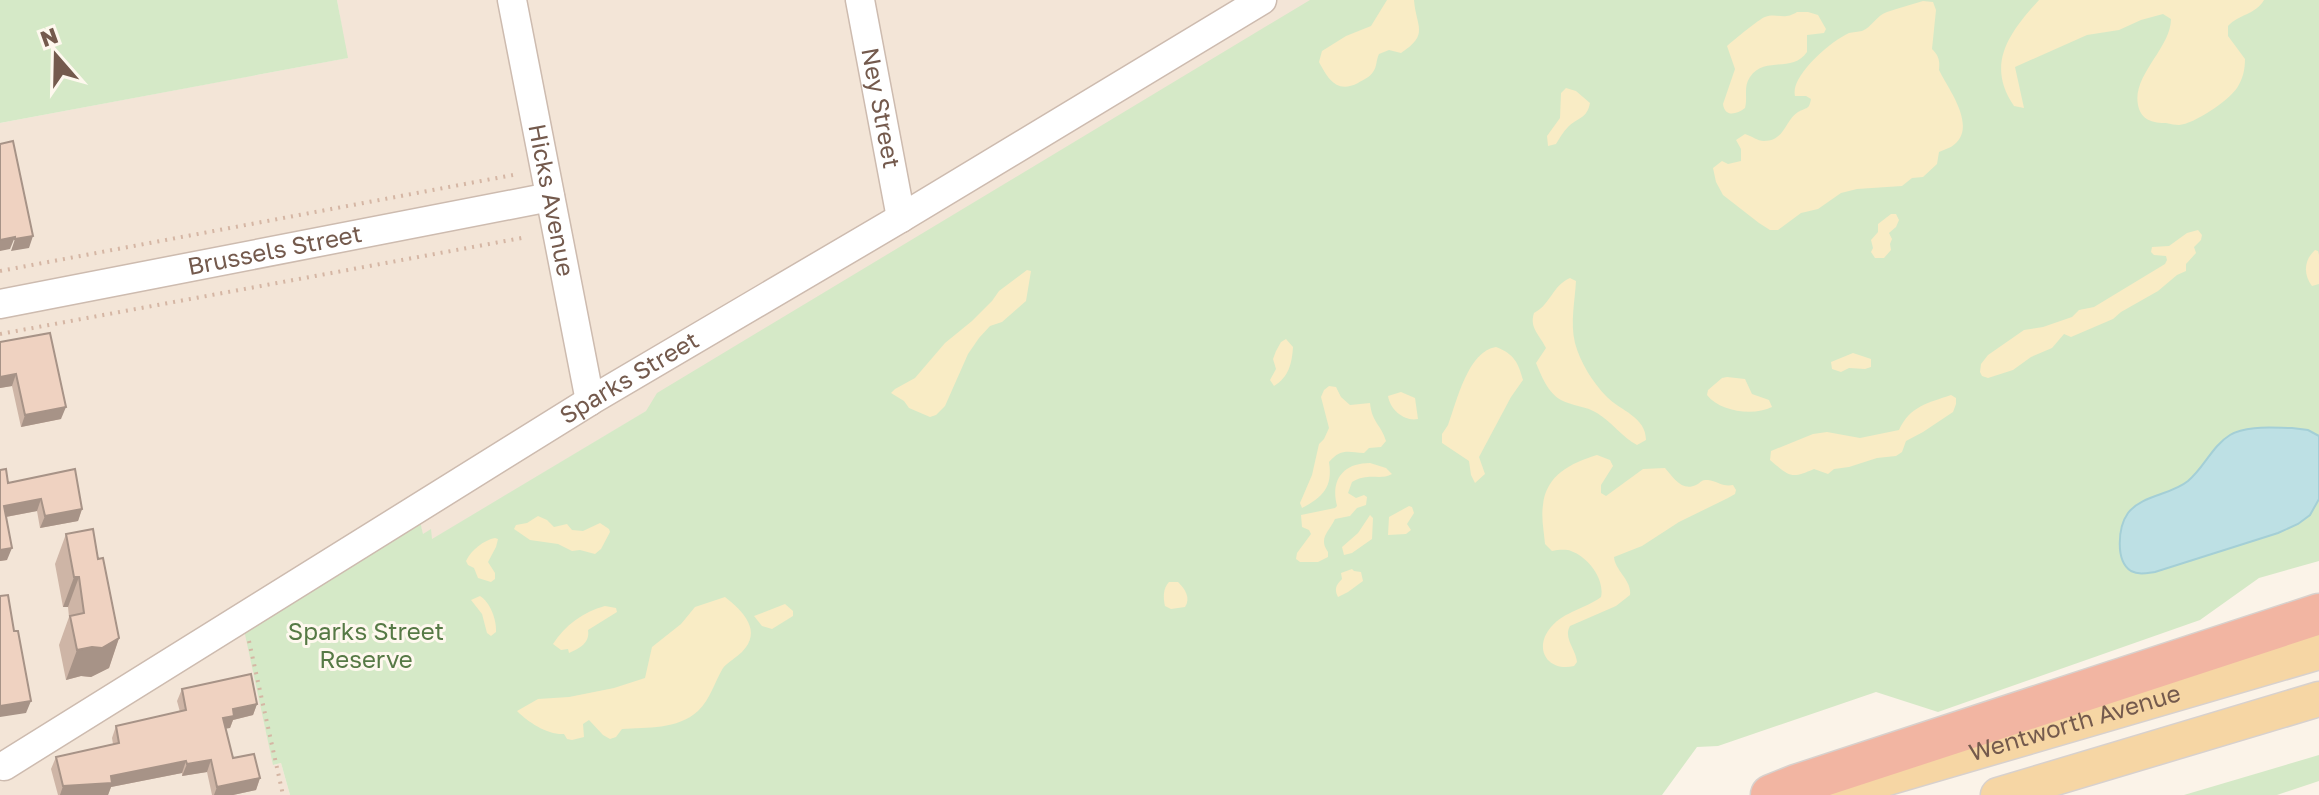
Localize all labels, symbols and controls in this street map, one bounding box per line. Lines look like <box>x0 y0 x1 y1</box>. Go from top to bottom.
north arrow <box>16 16 96 96</box>
text: N <box>37 21 61 52</box>
street label: Ney Street <box>856 45 907 171</box>
street label: Hicks Avenue <box>523 121 581 279</box>
street label: Brussels Street <box>185 218 364 280</box>
street label: Sparks Street <box>554 324 703 429</box>
park label: Sparks Street Reserve <box>288 616 444 673</box>
street label: Wentworth Avenue <box>1965 677 2183 766</box>

